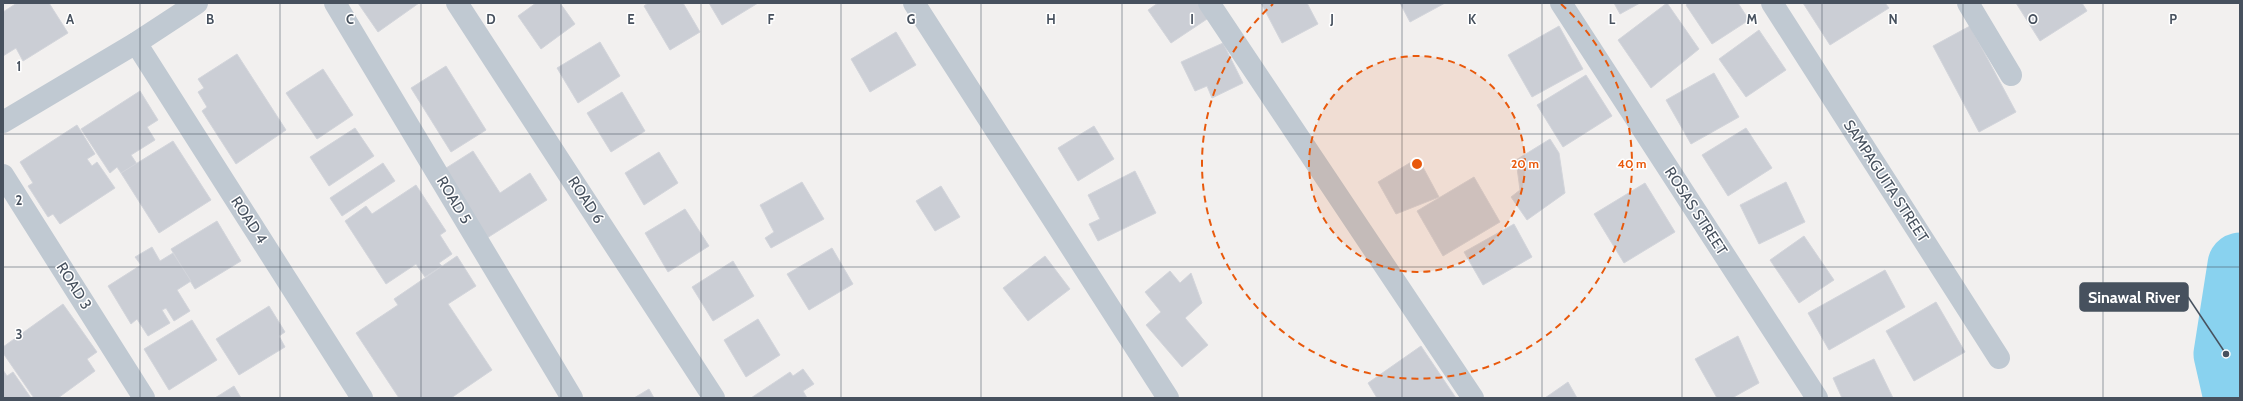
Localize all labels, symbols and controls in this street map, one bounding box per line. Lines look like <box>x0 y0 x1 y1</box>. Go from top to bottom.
text: A <box>66 11 75 27</box>
text: B <box>206 11 214 27</box>
text: C <box>346 11 354 27</box>
text: D <box>486 11 496 27</box>
text: E <box>627 11 635 27</box>
text: F <box>768 11 775 27</box>
text: G <box>907 11 916 27</box>
text: H <box>1046 11 1056 27</box>
text: I <box>1190 11 1194 27</box>
text: J <box>1329 11 1334 27</box>
text: K <box>1468 11 1477 27</box>
text: L <box>1609 11 1616 27</box>
text: M <box>1747 11 1758 27</box>
text: N <box>1888 11 1898 27</box>
text: O <box>2028 11 2038 27</box>
text: P <box>2169 11 2177 27</box>
text: 1 <box>17 58 21 74</box>
street label: SAMPAGUITA STREET <box>1840 116 1932 246</box>
text: 20 m <box>1511 156 1539 171</box>
text: 40 m <box>1617 156 1647 171</box>
centre of rings <box>1410 157 1424 171</box>
street label: ROSAS STREET <box>1661 164 1731 258</box>
street label: ROAD 5 <box>433 173 475 227</box>
street label: ROAD 6 <box>564 173 608 227</box>
text: 2 <box>16 192 23 208</box>
street label: ROAD 4 <box>227 193 271 247</box>
street label: ROAD 3 <box>53 259 95 313</box>
callout: Sinawal River <box>2080 283 2188 311</box>
text: Sinawal River <box>2088 288 2181 307</box>
text: 3 <box>15 326 23 342</box>

